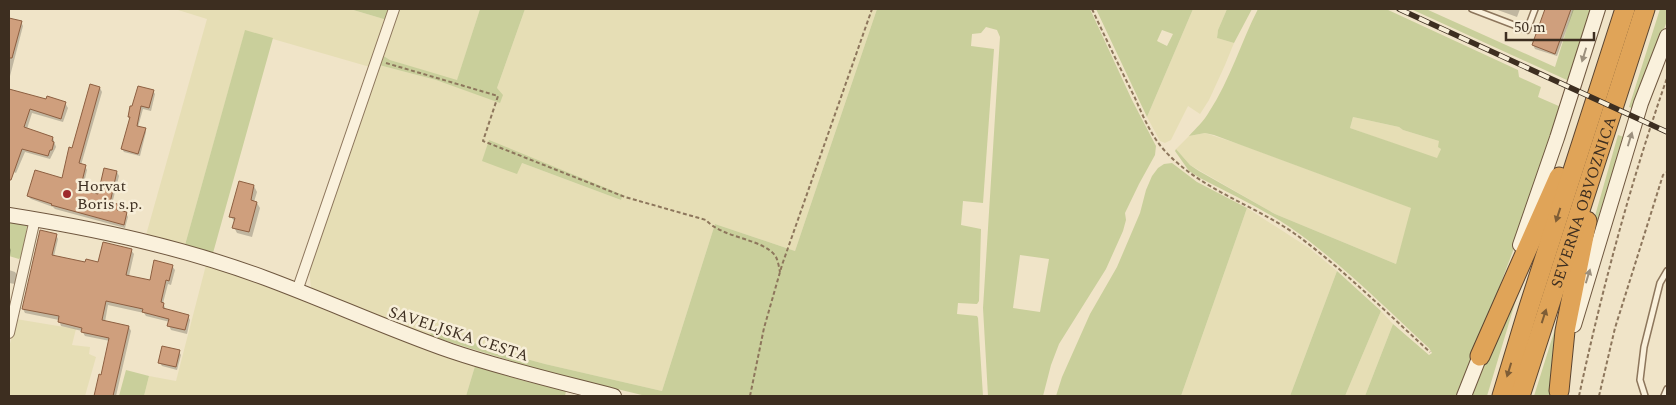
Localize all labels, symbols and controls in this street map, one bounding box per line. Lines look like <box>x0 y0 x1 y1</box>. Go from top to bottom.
scale bar <box>1506 10 1594 42</box>
text: 50 m <box>1514 16 1546 39</box>
one-way arrow <box>1579 48 1587 63</box>
street label: SEVERNA OBVOZNICA <box>1545 113 1623 291</box>
one-way arrow <box>1627 132 1635 147</box>
place label: Horvat Boris s.p. <box>77 174 142 216</box>
marker: Horvat Boris s.p. <box>61 188 73 200</box>
one-way arrow <box>1554 208 1562 223</box>
one-way arrow <box>1585 269 1593 284</box>
street label: SAVELJSKA CESTA <box>386 300 532 368</box>
one-way arrow <box>1541 309 1549 324</box>
one-way arrow <box>1505 363 1513 378</box>

